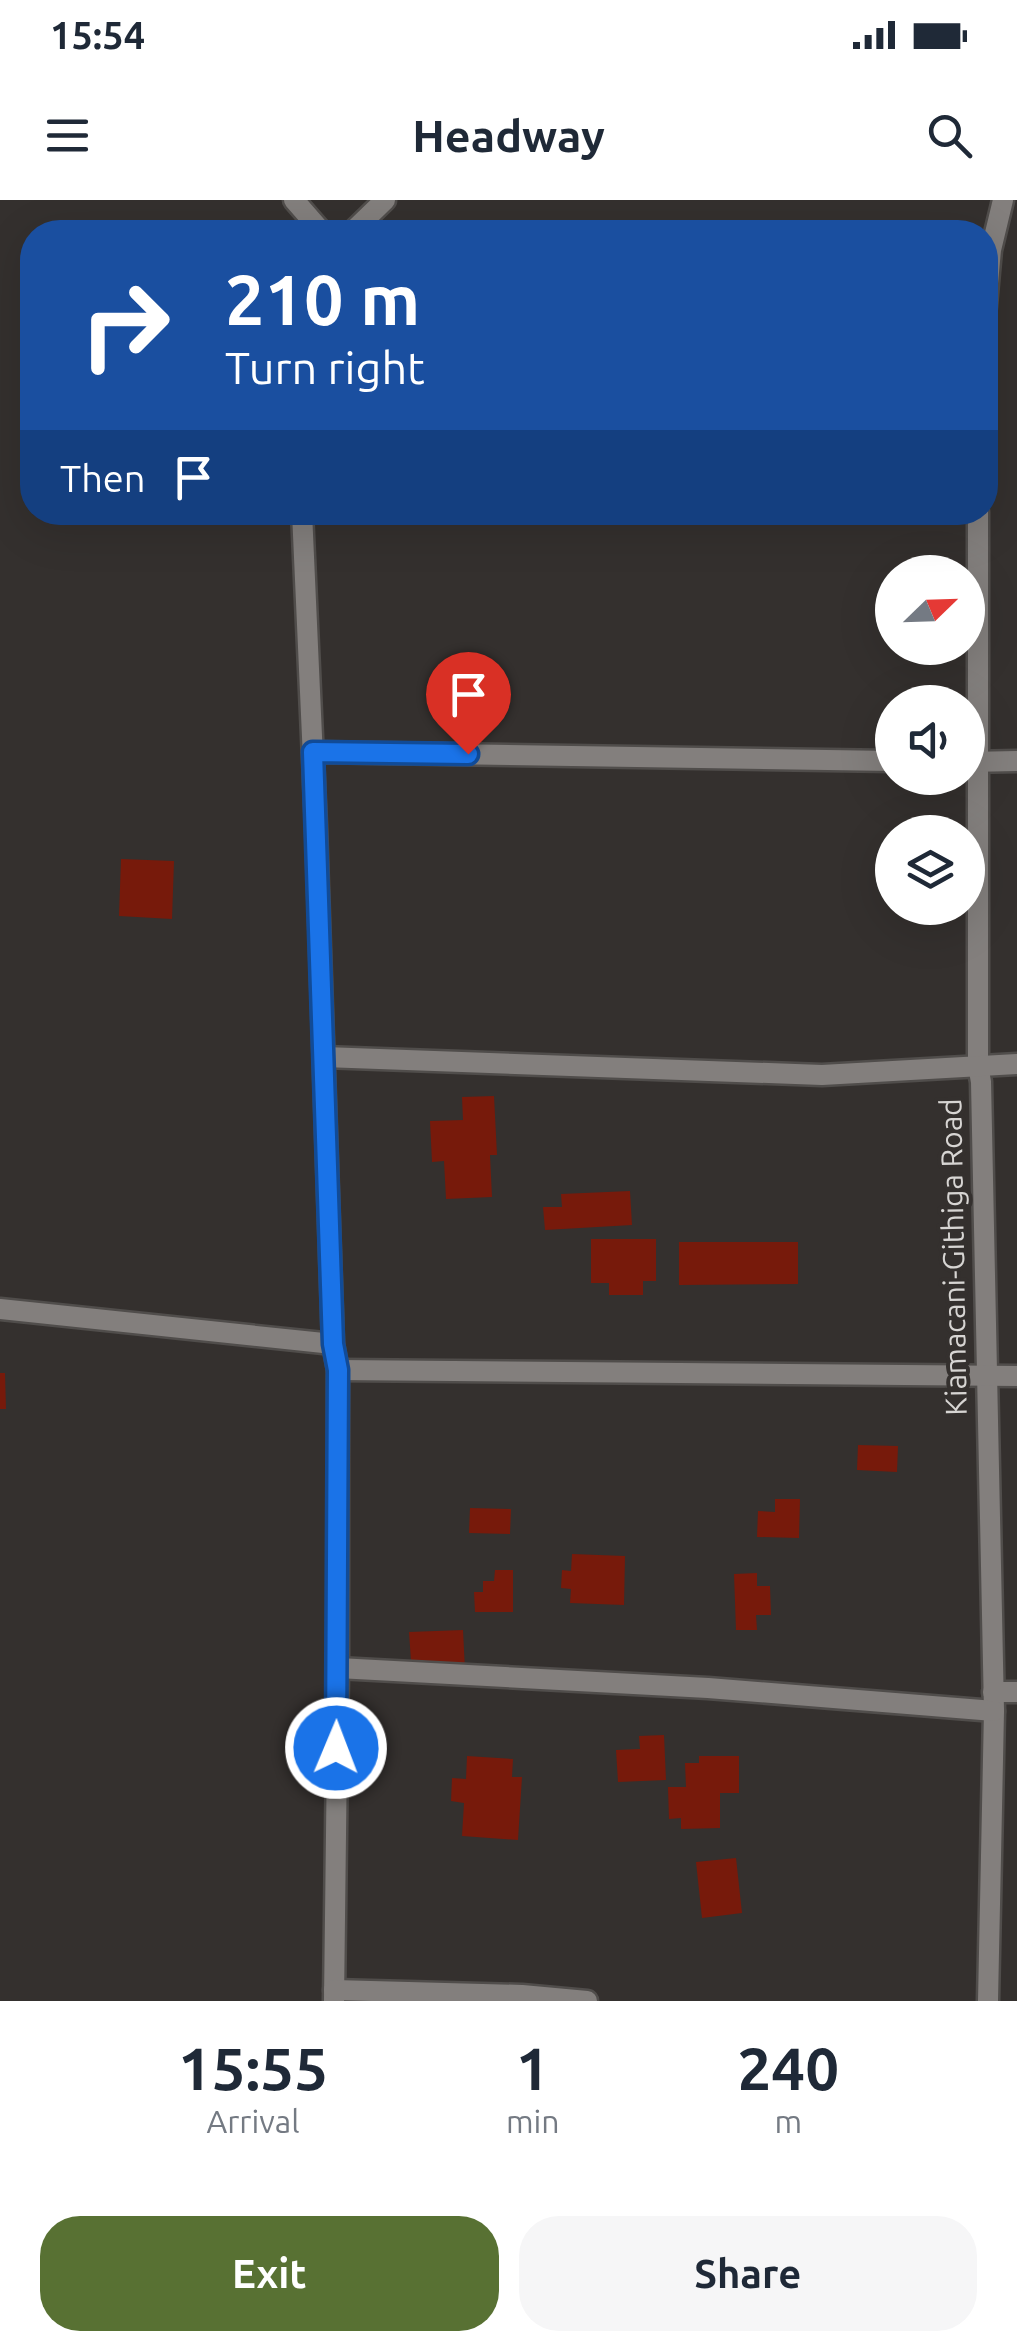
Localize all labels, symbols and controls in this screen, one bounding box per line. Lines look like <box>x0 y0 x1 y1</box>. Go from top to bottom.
text: 15:54 <box>50 14 145 56</box>
icon: menu <box>40 108 95 163</box>
icon: search <box>922 108 977 163</box>
text: Headway <box>412 110 605 161</box>
icon: right <box>60 260 190 390</box>
text: 210 m <box>225 260 420 338</box>
text: Turn right <box>225 342 425 393</box>
icon: arrive <box>166 450 221 505</box>
text: Then <box>60 457 146 499</box>
north arrow <box>875 555 985 665</box>
map controls <box>875 555 985 925</box>
pin <box>426 652 511 755</box>
icon: arrive <box>441 667 496 722</box>
button: sound <box>875 685 985 795</box>
button: layers <box>875 815 985 925</box>
street label: Kiamacani-Githiga Road <box>933 1098 973 1416</box>
position arrow <box>284 1696 388 1800</box>
text: 15:55 <box>178 2034 328 2101</box>
text: 1 <box>516 2034 550 2101</box>
text: 240 <box>738 2034 839 2101</box>
text: Arrival <box>206 2103 300 2139</box>
text: min <box>506 2103 560 2139</box>
text: m <box>774 2103 802 2139</box>
button: Exit <box>40 2216 499 2331</box>
button: Share <box>519 2216 977 2331</box>

